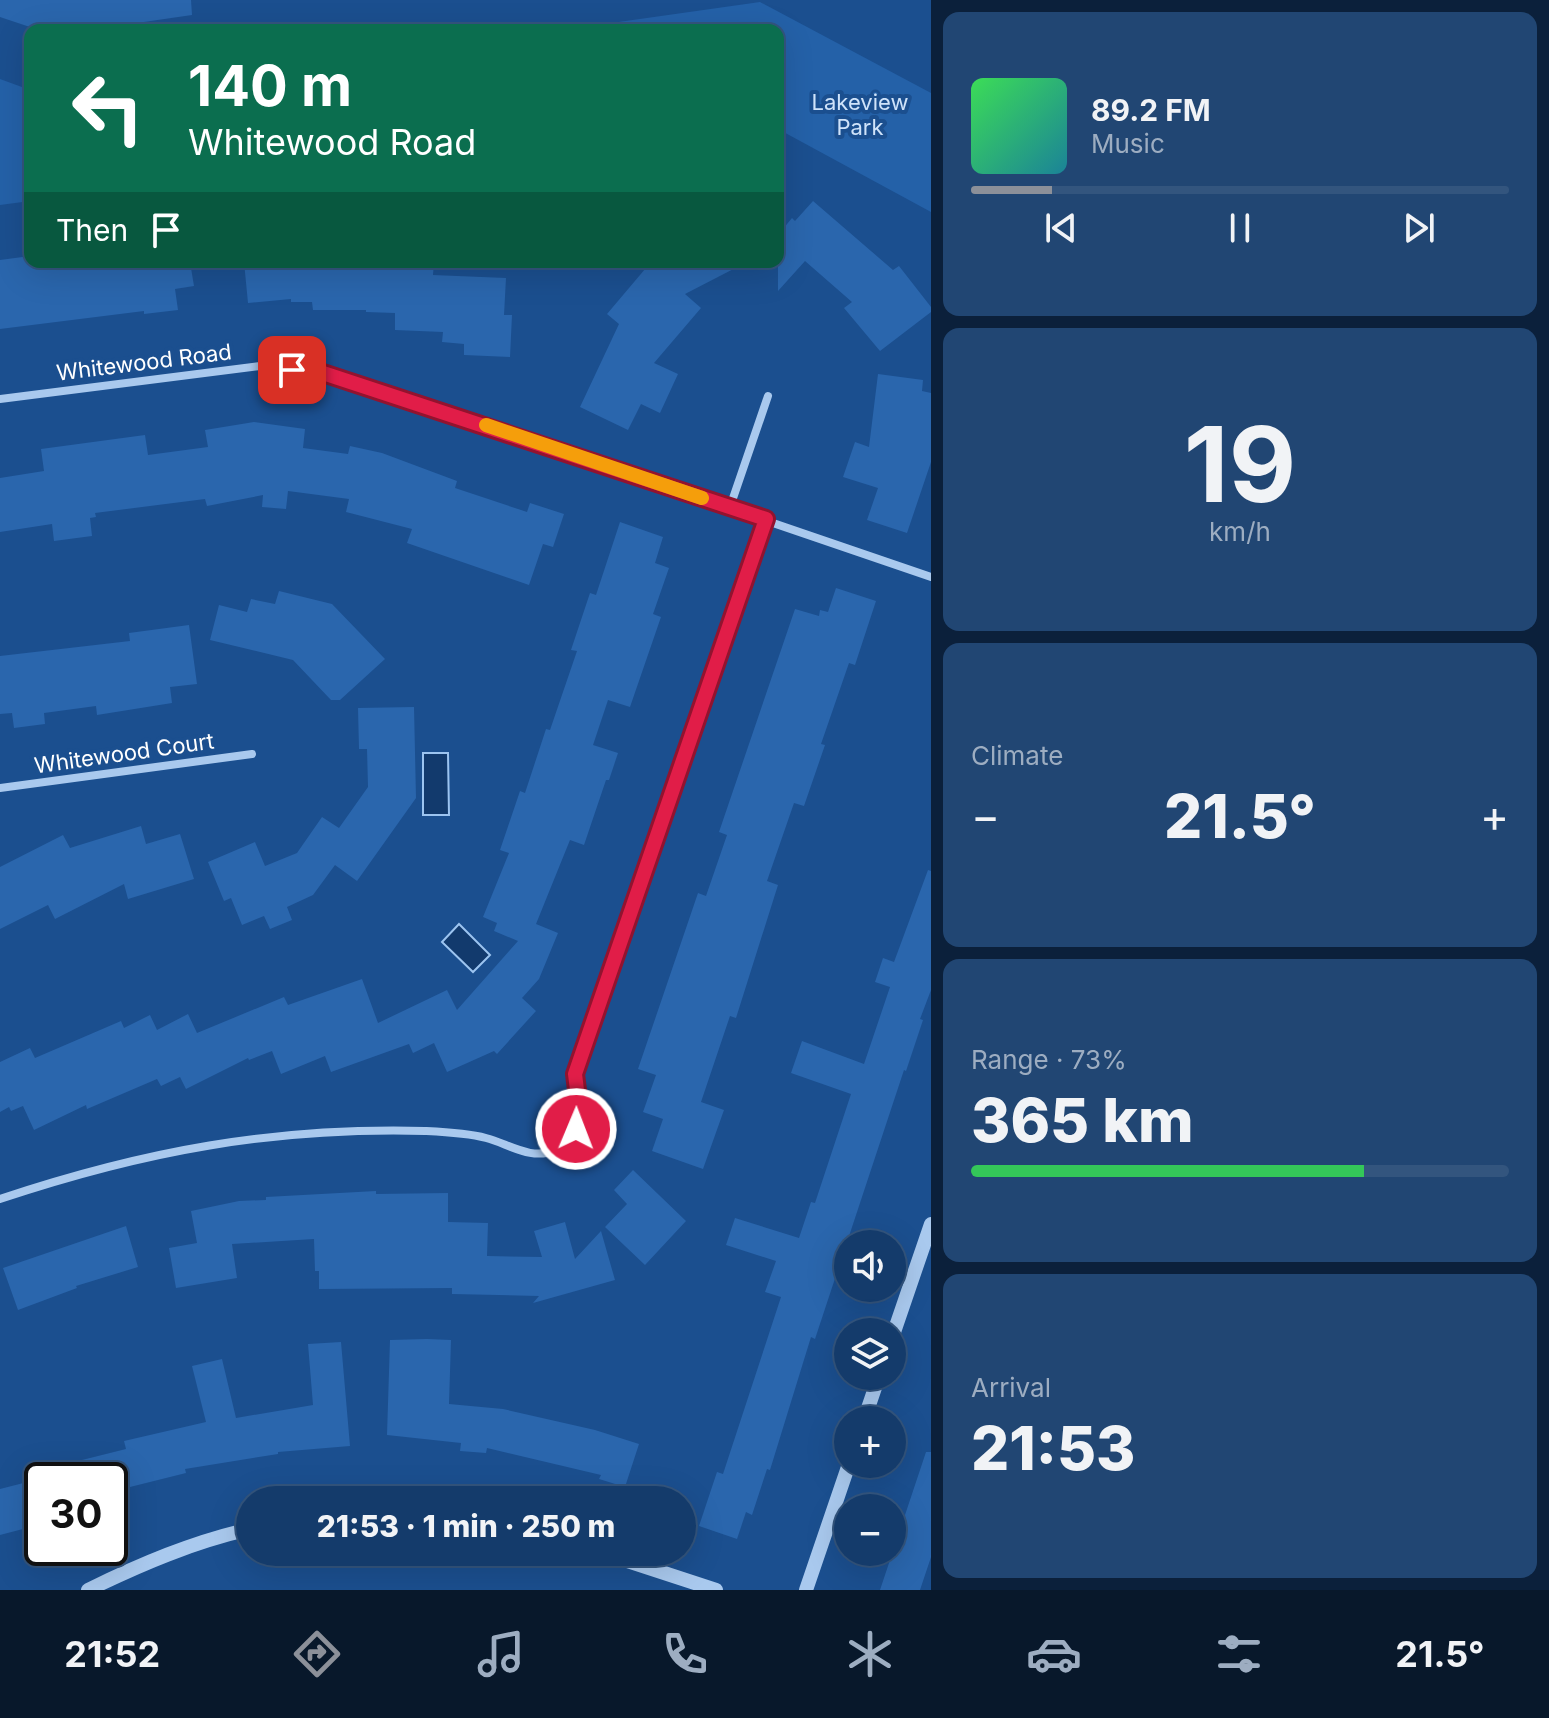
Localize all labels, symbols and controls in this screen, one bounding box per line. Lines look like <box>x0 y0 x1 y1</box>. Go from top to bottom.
text: 140 m <box>188 52 352 120</box>
icon: left <box>56 56 160 160</box>
park label: Lakeview Park <box>812 89 908 140</box>
text: 89.2 FM <box>1091 92 1211 128</box>
text: Whitewood Road <box>188 120 476 164</box>
text: Music <box>1091 128 1165 159</box>
icon: previous <box>1039 206 1083 250</box>
icon: pause <box>1218 206 1262 250</box>
icon: next <box>1397 206 1441 250</box>
icon: arrive <box>144 208 188 252</box>
text: Then <box>56 212 128 248</box>
pin <box>258 336 326 404</box>
street label: Whitewood Road <box>55 338 233 386</box>
icon: arrive <box>270 348 314 392</box>
text: 19 <box>1184 401 1296 527</box>
text: km/h <box>1209 516 1271 547</box>
street label: Whitewood Court <box>32 728 216 778</box>
text: Climate <box>971 740 1063 771</box>
text: 21.5° <box>1164 780 1316 852</box>
text: − <box>971 789 1000 843</box>
text: + <box>1480 789 1509 843</box>
text: Range · 73% <box>971 1044 1127 1075</box>
text: 365 km <box>971 1084 1194 1156</box>
position arrow <box>534 1087 618 1171</box>
map controls <box>834 1230 906 1566</box>
button: sound <box>834 1230 906 1302</box>
button: layers <box>834 1318 906 1390</box>
text: Arrival <box>971 1372 1051 1403</box>
button: + <box>834 1406 906 1478</box>
text: 21:53 <box>971 1412 1135 1484</box>
speed limit sign: 30 <box>24 1462 128 1566</box>
button: − <box>834 1494 906 1566</box>
text: 21:53 · 1 min · 250 m <box>317 1508 615 1544</box>
icon: directions <box>289 1626 345 1682</box>
icon: music <box>473 1626 529 1682</box>
icon: phone <box>657 1626 713 1682</box>
icon: climate <box>842 1626 898 1682</box>
icon: car <box>1026 1626 1082 1682</box>
icon: filters <box>1211 1626 1267 1682</box>
text: 21:52 <box>64 1632 160 1676</box>
text: 21.5° <box>1395 1632 1485 1676</box>

